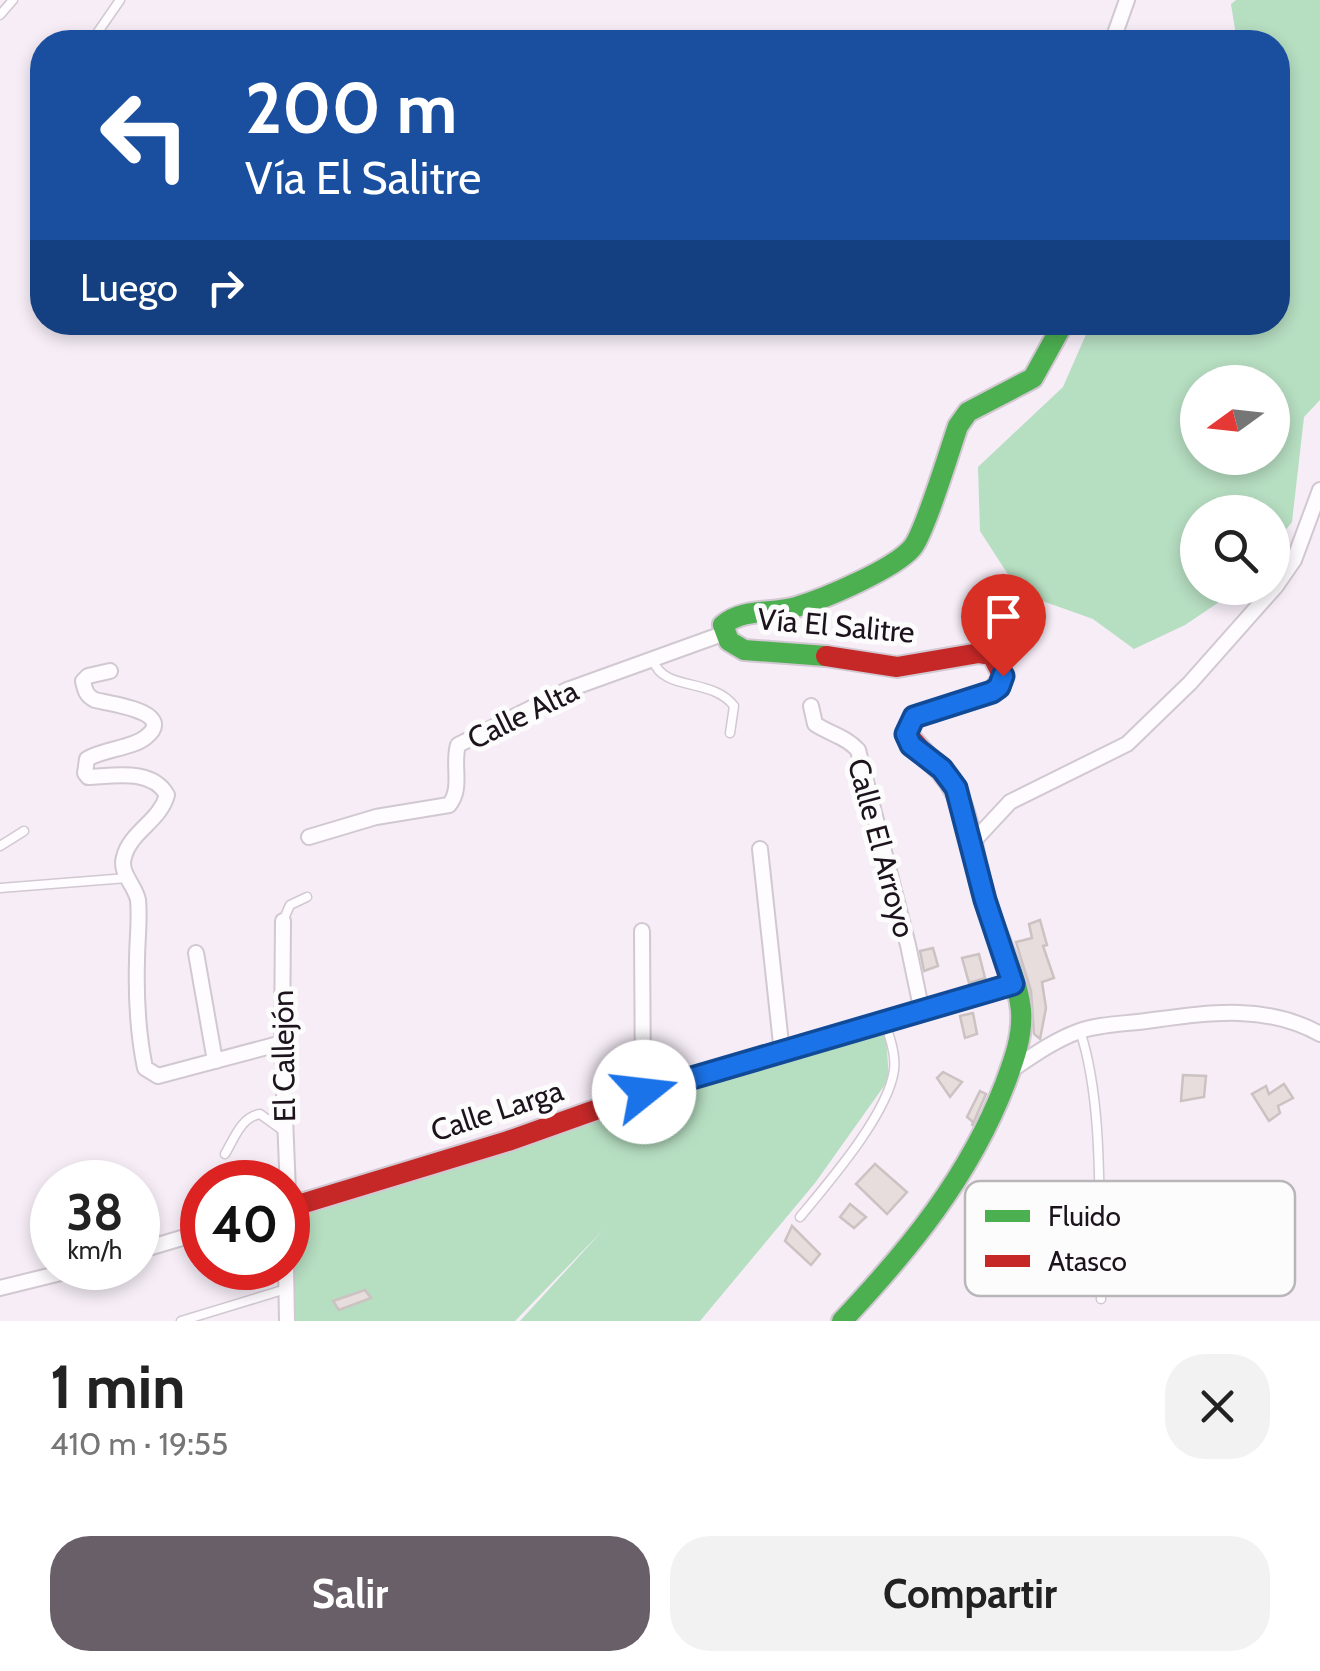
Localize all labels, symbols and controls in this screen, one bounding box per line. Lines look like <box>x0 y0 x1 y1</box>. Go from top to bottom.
text: 200 m <box>245 65 457 151</box>
icon: left <box>80 70 210 200</box>
text: Vía El Salitre <box>245 151 481 205</box>
icon: right <box>198 260 253 315</box>
text: Luego <box>80 264 178 311</box>
north arrow <box>1180 365 1290 475</box>
map controls <box>1180 365 1290 605</box>
button: search <box>1180 495 1290 605</box>
pin <box>961 574 1046 677</box>
icon: arrive <box>976 589 1031 644</box>
street label: Vía El Salitre <box>756 600 916 651</box>
street label: Calle Alta <box>461 672 585 757</box>
street label: Calle El Arroyo <box>840 754 923 942</box>
street label: El Callejón <box>264 990 303 1122</box>
position arrow <box>592 1040 696 1144</box>
street label: Calle Larga <box>426 1072 568 1149</box>
speed limit sign: 40 <box>180 1160 310 1290</box>
legend <box>965 1181 1295 1296</box>
text: 38 <box>66 1182 124 1243</box>
text: Fluido <box>1048 1199 1121 1233</box>
text: km/h <box>68 1235 122 1265</box>
text: Atasco <box>1048 1244 1127 1278</box>
text: 1 min <box>50 1350 185 1423</box>
button: close <box>1165 1354 1270 1459</box>
text: 410 m · 19:55 <box>50 1424 228 1463</box>
button: Salir <box>50 1536 650 1651</box>
button: Compartir <box>670 1536 1270 1651</box>

